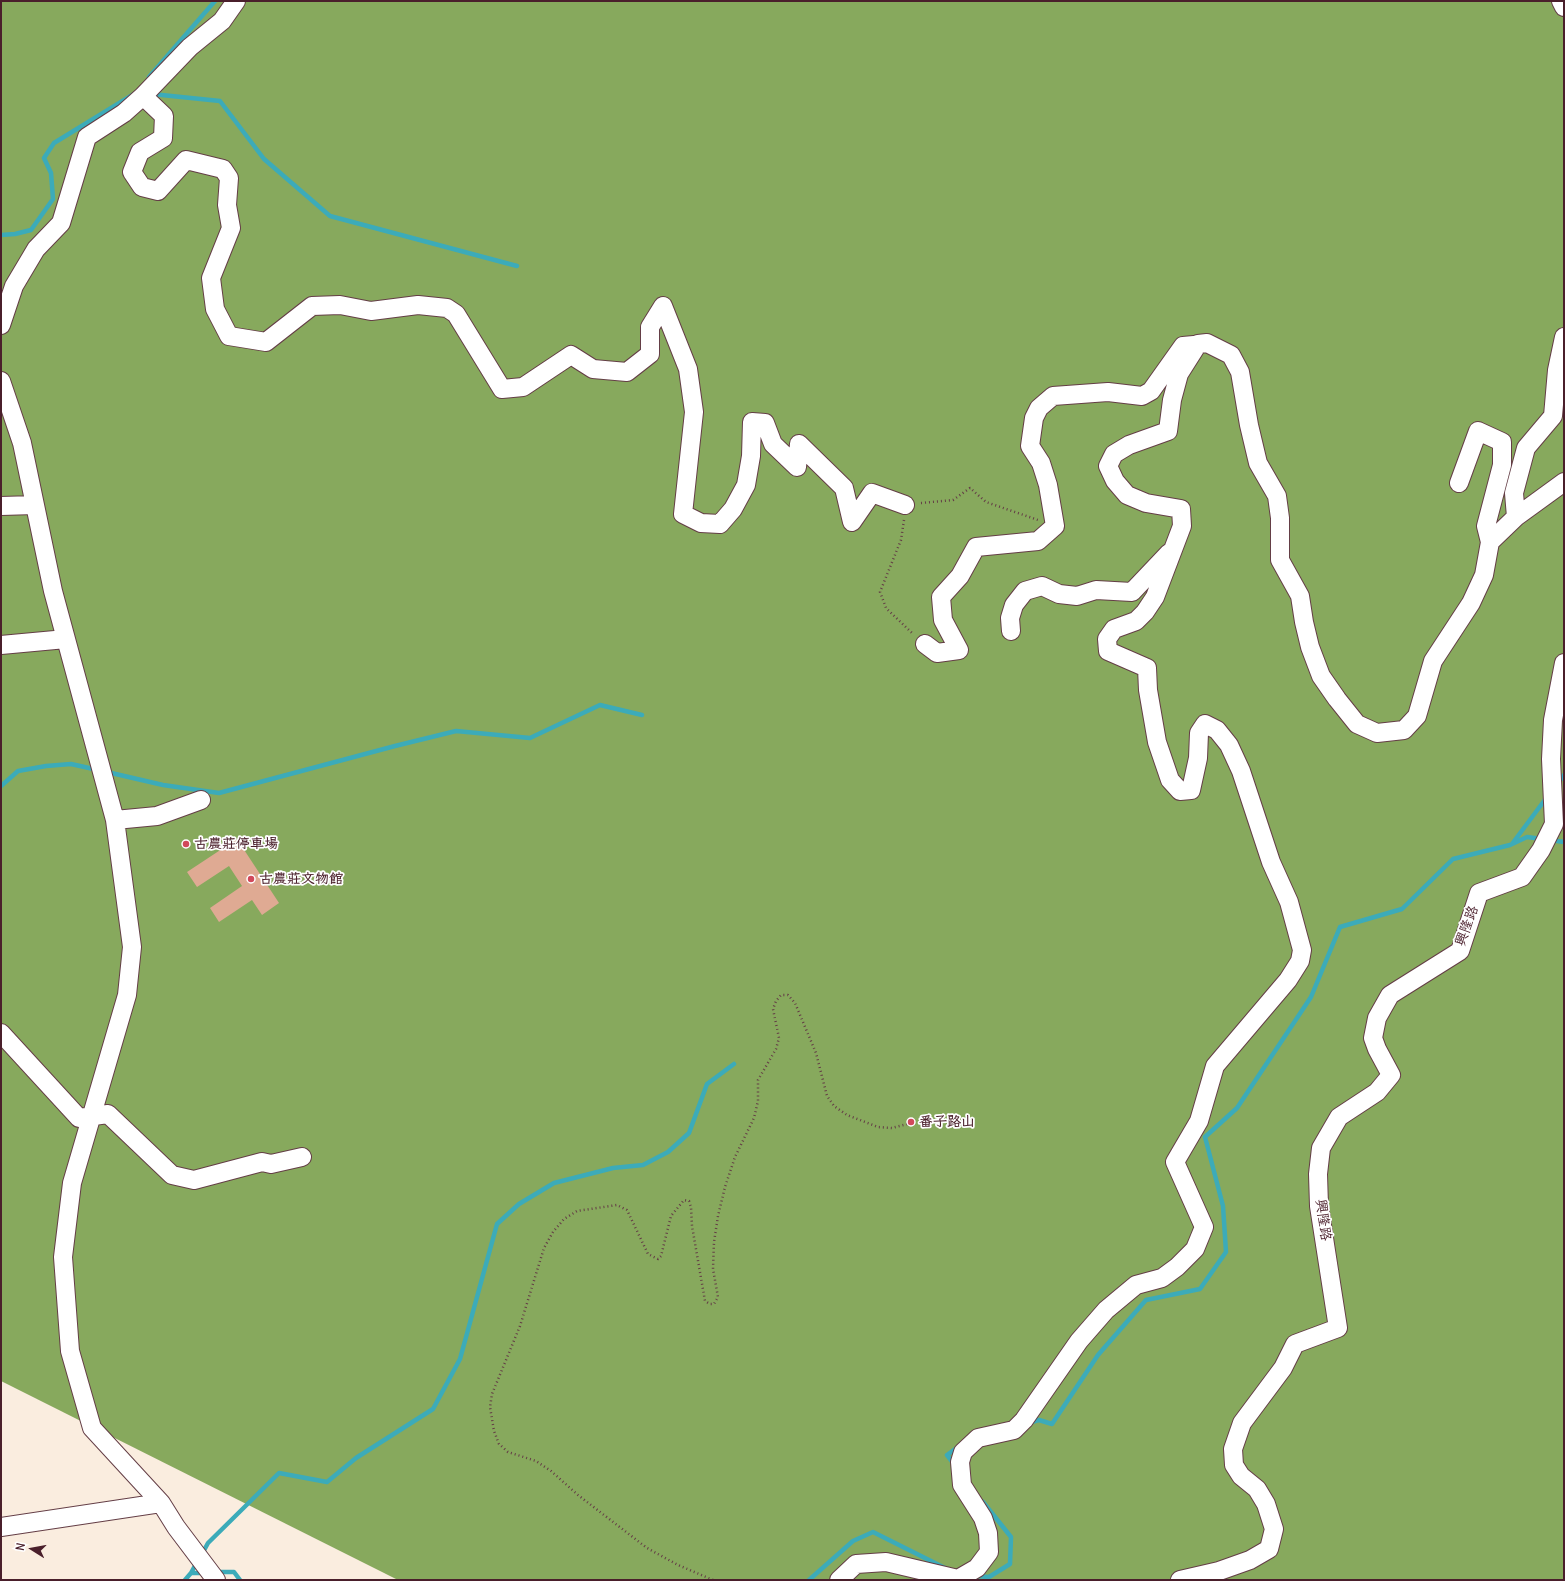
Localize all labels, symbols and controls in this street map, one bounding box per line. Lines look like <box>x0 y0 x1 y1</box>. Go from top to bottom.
place label: 古農莊停車場 <box>194 836 278 852</box>
marker: 古農莊停車場 <box>181 839 191 849</box>
place label: 古農莊文物館 <box>259 871 343 887</box>
marker: 古農莊文物館 <box>246 874 256 884</box>
street label: 興隆路 <box>1452 903 1482 949</box>
place label: 番子路山 <box>919 1114 975 1130</box>
marker: 番子路山 <box>906 1117 916 1127</box>
street label: 興隆路 <box>1312 1198 1334 1242</box>
north arrow <box>12 1529 52 1569</box>
text: N <box>13 1542 28 1552</box>

